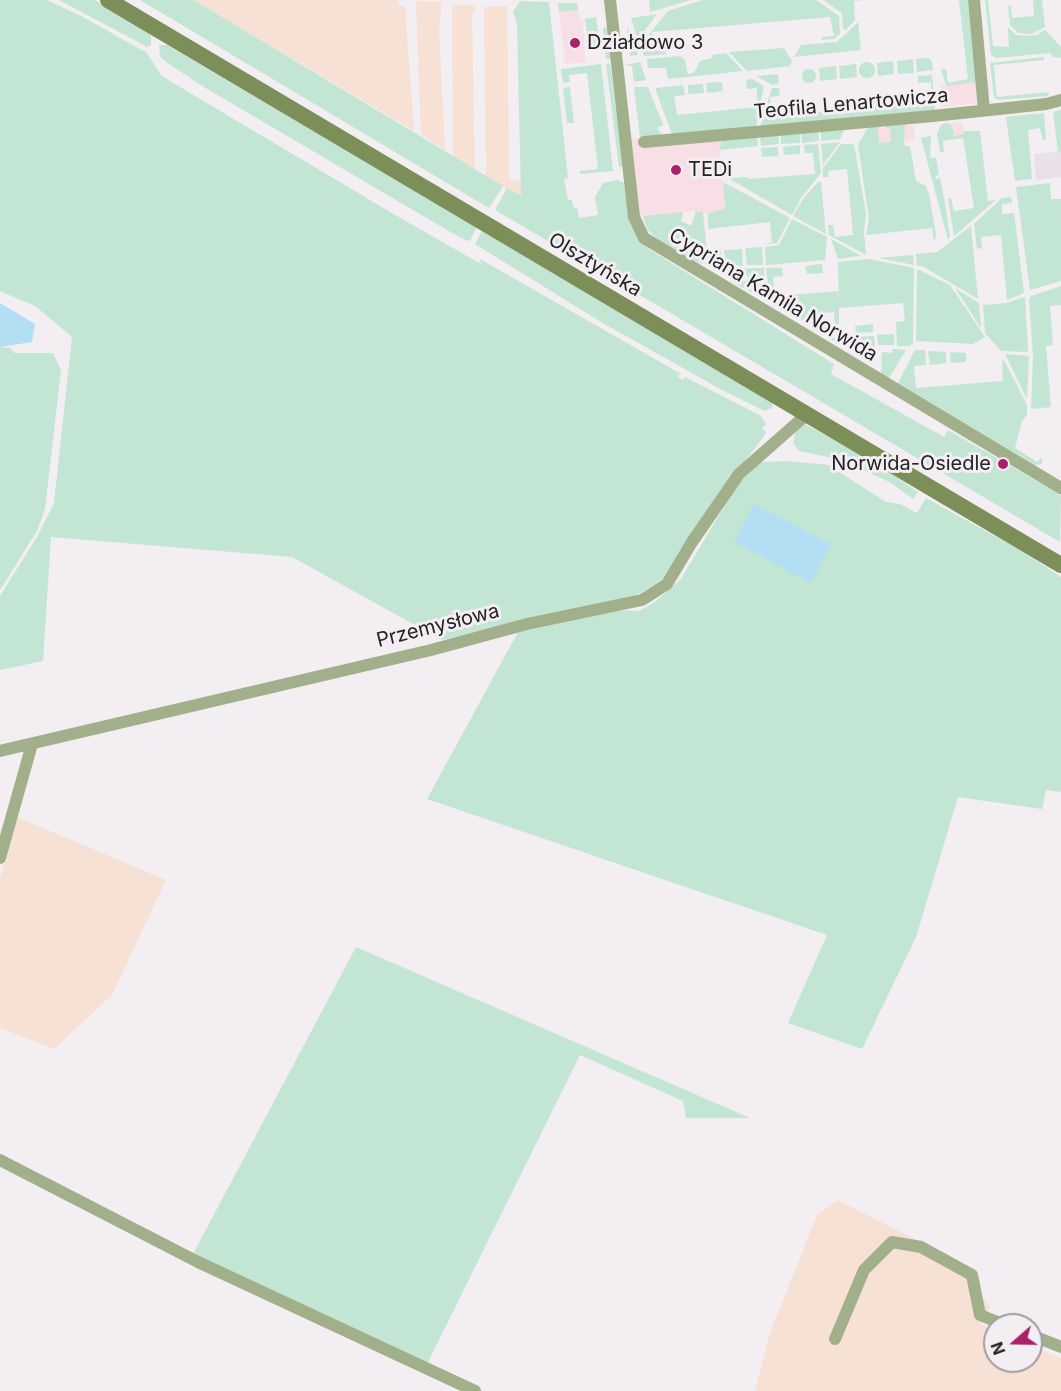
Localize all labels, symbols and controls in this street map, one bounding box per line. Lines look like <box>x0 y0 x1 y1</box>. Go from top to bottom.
place label: Działdowo 3 <box>587 31 703 55</box>
marker: Działdowo 3 <box>568 36 582 50</box>
street label: Teofila Lenartowicza <box>753 84 949 124</box>
place label: TEDi <box>688 158 732 182</box>
marker: TEDi <box>669 163 683 177</box>
street label: Cypriana Kamila Norwida <box>664 223 882 367</box>
street label: Olsztyńska <box>544 228 646 302</box>
place label: Norwida-Osiedle <box>831 452 991 476</box>
marker: Norwida-Osiedle <box>996 457 1010 471</box>
street label: Przemysłowa <box>374 599 502 653</box>
north arrow <box>983 1313 1043 1373</box>
text: N <box>986 1339 1009 1358</box>

